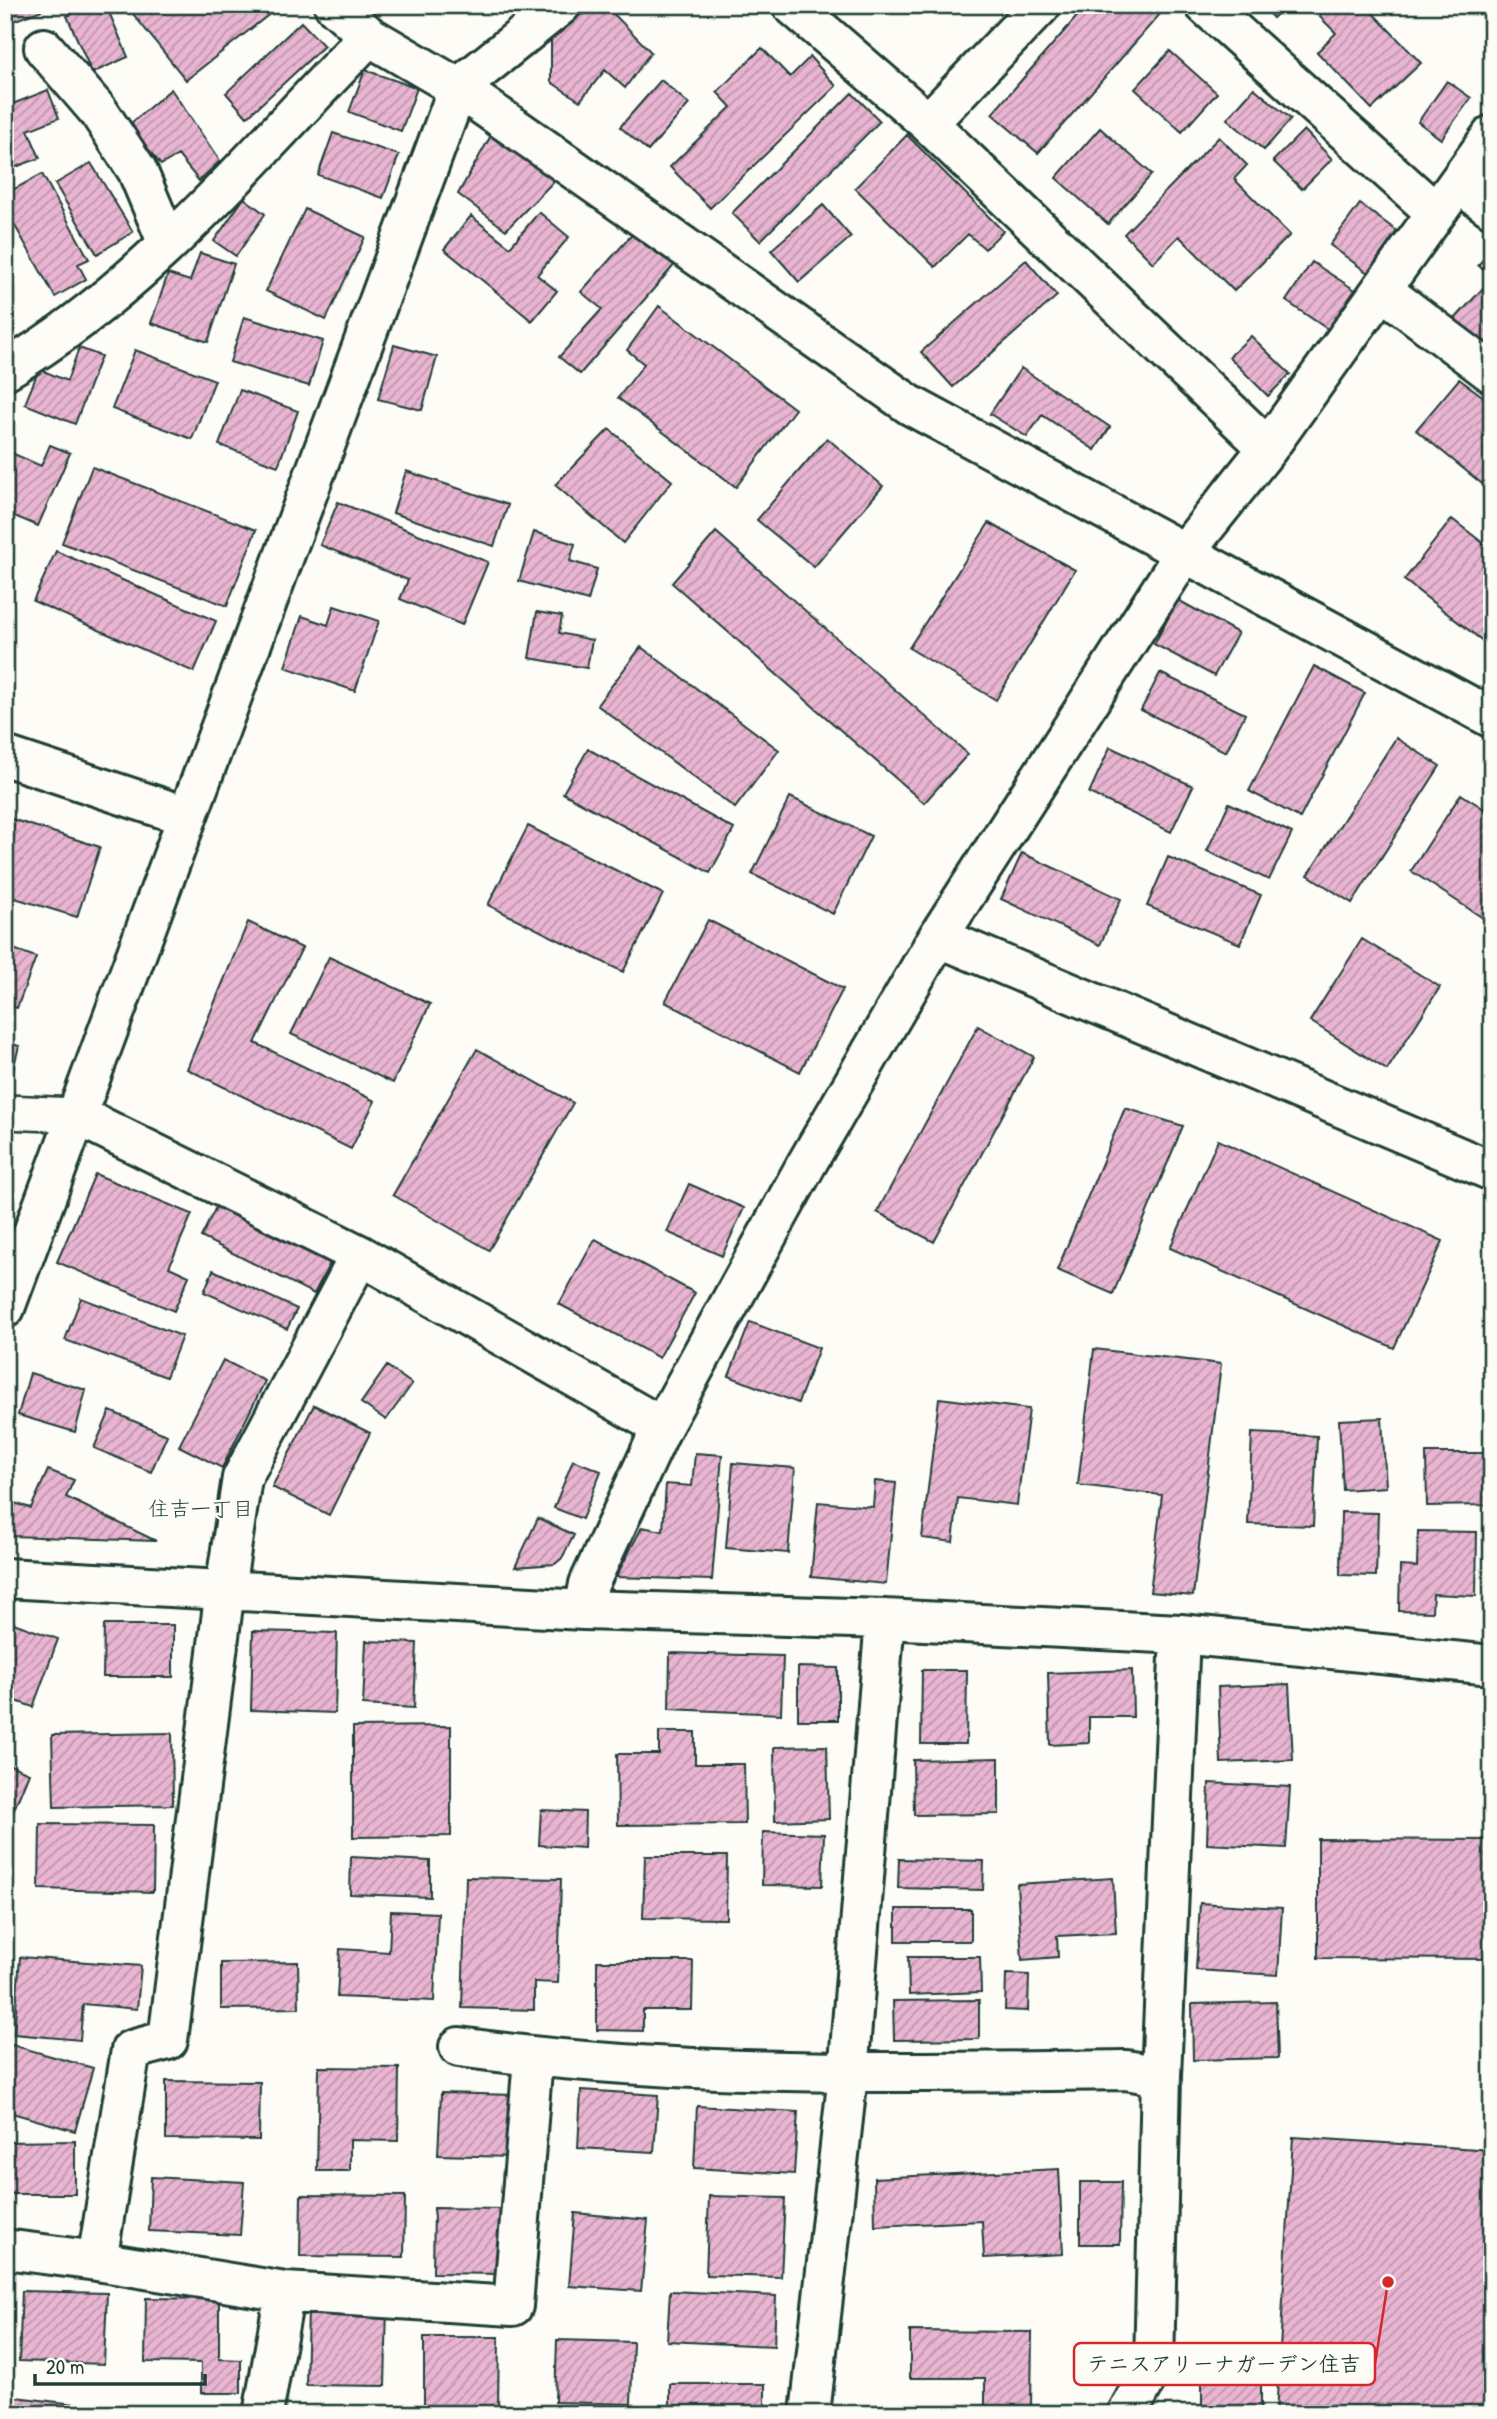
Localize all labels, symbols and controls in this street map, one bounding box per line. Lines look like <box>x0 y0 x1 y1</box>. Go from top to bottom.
district label: 住吉一丁目 <box>149 1494 254 1523</box>
scale bar <box>35 2342 205 2386</box>
callout: テニスアリーナガーデン住吉 <box>1074 2343 1375 2385</box>
text: テニスアリーナガーデン住吉 <box>1087 2349 1361 2378</box>
text: 20 m <box>46 2352 84 2381</box>

